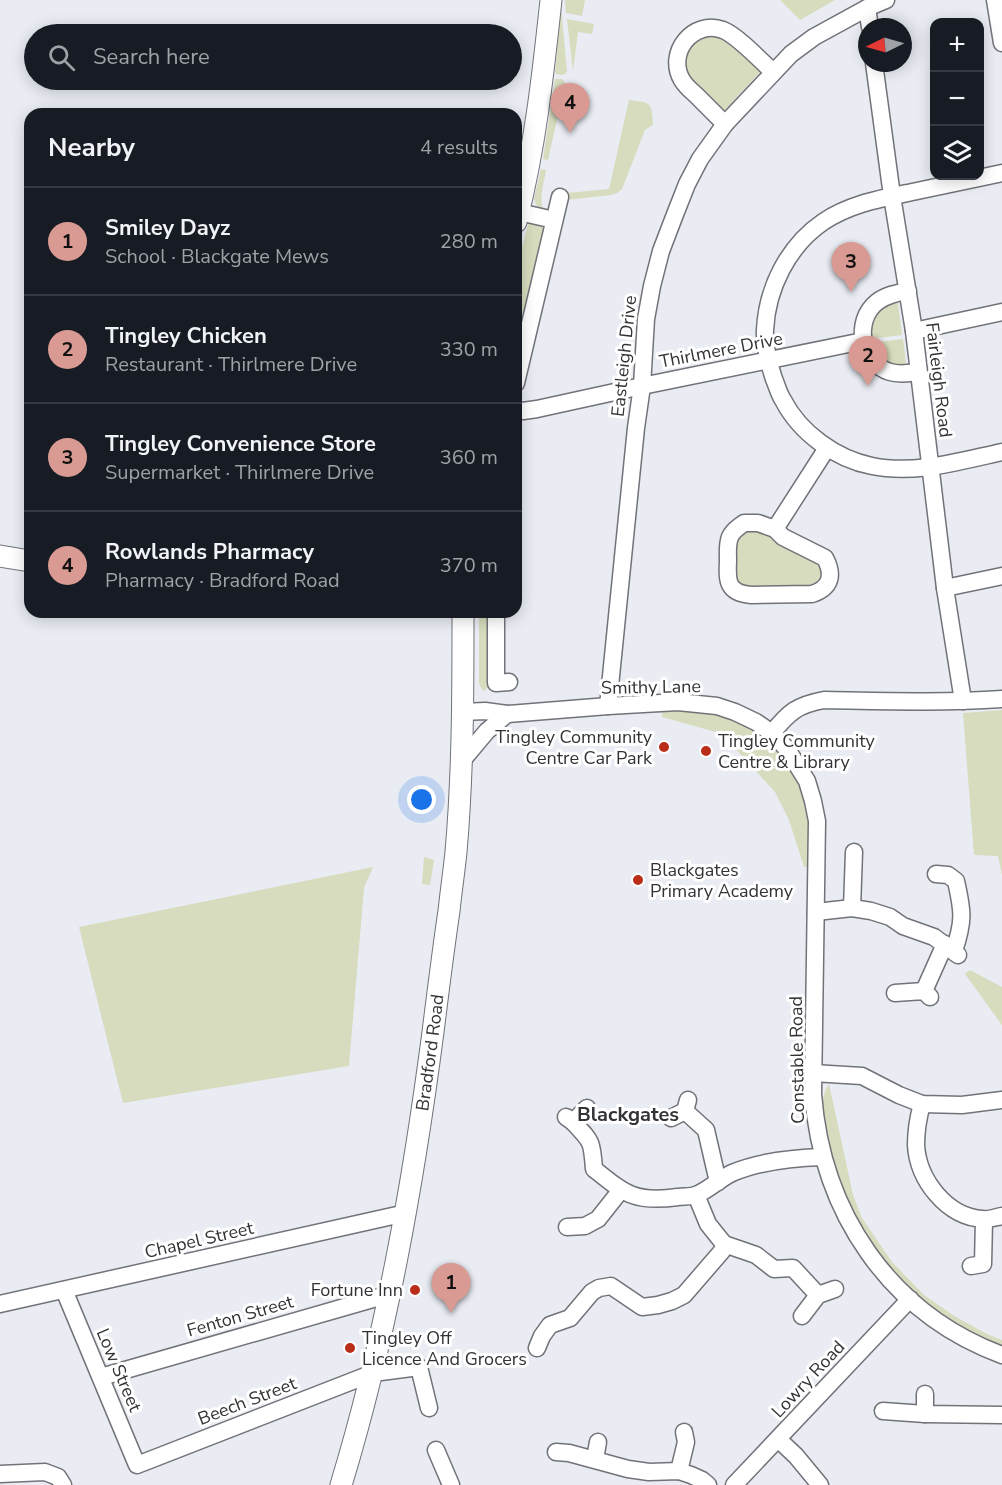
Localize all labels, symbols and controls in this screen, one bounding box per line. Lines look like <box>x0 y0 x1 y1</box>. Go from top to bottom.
north arrow <box>858 18 912 72</box>
map controls <box>930 18 984 180</box>
button: + <box>930 18 984 72</box>
search box <box>24 24 522 90</box>
icon: search <box>45 41 78 74</box>
text: Search here <box>93 42 210 72</box>
button: − <box>930 72 984 126</box>
pin: 4 <box>550 84 590 133</box>
button: layers <box>930 126 984 180</box>
text: Nearby <box>48 130 135 165</box>
text: 4 results <box>420 134 498 161</box>
text: Smiley Dayz <box>105 213 230 243</box>
text: 1 <box>62 228 74 255</box>
text: 280 m <box>440 228 498 255</box>
pin: 3 <box>832 242 870 292</box>
text: School · Blackgate Mews <box>105 243 329 270</box>
street label: Eastleigh Drive <box>606 294 642 418</box>
text: Tingley Chicken <box>105 321 267 351</box>
street label: Fairleigh Road <box>920 321 958 439</box>
street label: Thirlmere Drive <box>657 326 785 374</box>
text: 2 <box>62 336 74 363</box>
text: 330 m <box>440 336 498 363</box>
pin: 2 <box>848 336 888 386</box>
text: Restaurant · Thirlmere Drive <box>105 351 357 378</box>
text: Tingley Convenience Store <box>105 429 376 459</box>
text: 3 <box>62 444 74 471</box>
text: 360 m <box>440 444 498 471</box>
text: Supermarket · Thirlmere Drive <box>105 459 374 486</box>
text: Rowlands Pharmacy <box>105 537 314 567</box>
text: 4 <box>62 552 74 579</box>
text: 370 m <box>440 552 498 579</box>
text: Pharmacy · Bradford Road <box>105 567 340 594</box>
street label: Smithy Lane <box>601 674 701 700</box>
place label: Tingley Community Centre Car Park <box>495 725 653 770</box>
place label: Tingley Community Centre & Library <box>718 729 876 774</box>
marker: Tingley Community Centre Car Park <box>657 740 671 754</box>
marker: Tingley Community Centre & Library <box>699 744 713 758</box>
your location <box>407 785 436 814</box>
place label: Blackgates Primary Academy <box>650 858 794 903</box>
marker: Blackgates Primary Academy <box>631 873 645 887</box>
street label: Bradford Road <box>410 993 450 1113</box>
street label: Constable Road <box>784 996 810 1124</box>
district label: Blackgates <box>577 1101 679 1128</box>
street label: Chapel Street <box>142 1216 256 1264</box>
pin: 1 <box>432 1264 470 1313</box>
place label: Fortune Inn <box>311 1278 403 1302</box>
marker: Fortune Inn <box>408 1283 422 1297</box>
street label: Fenton Street <box>184 1289 297 1343</box>
street label: Low Street <box>91 1325 148 1416</box>
place label: Tingley Off Licence And Grocers <box>362 1326 527 1371</box>
street label: Lowry Road <box>766 1335 850 1423</box>
marker: Tingley Off Licence And Grocers <box>343 1341 357 1355</box>
street label: Beech Street <box>194 1371 300 1431</box>

